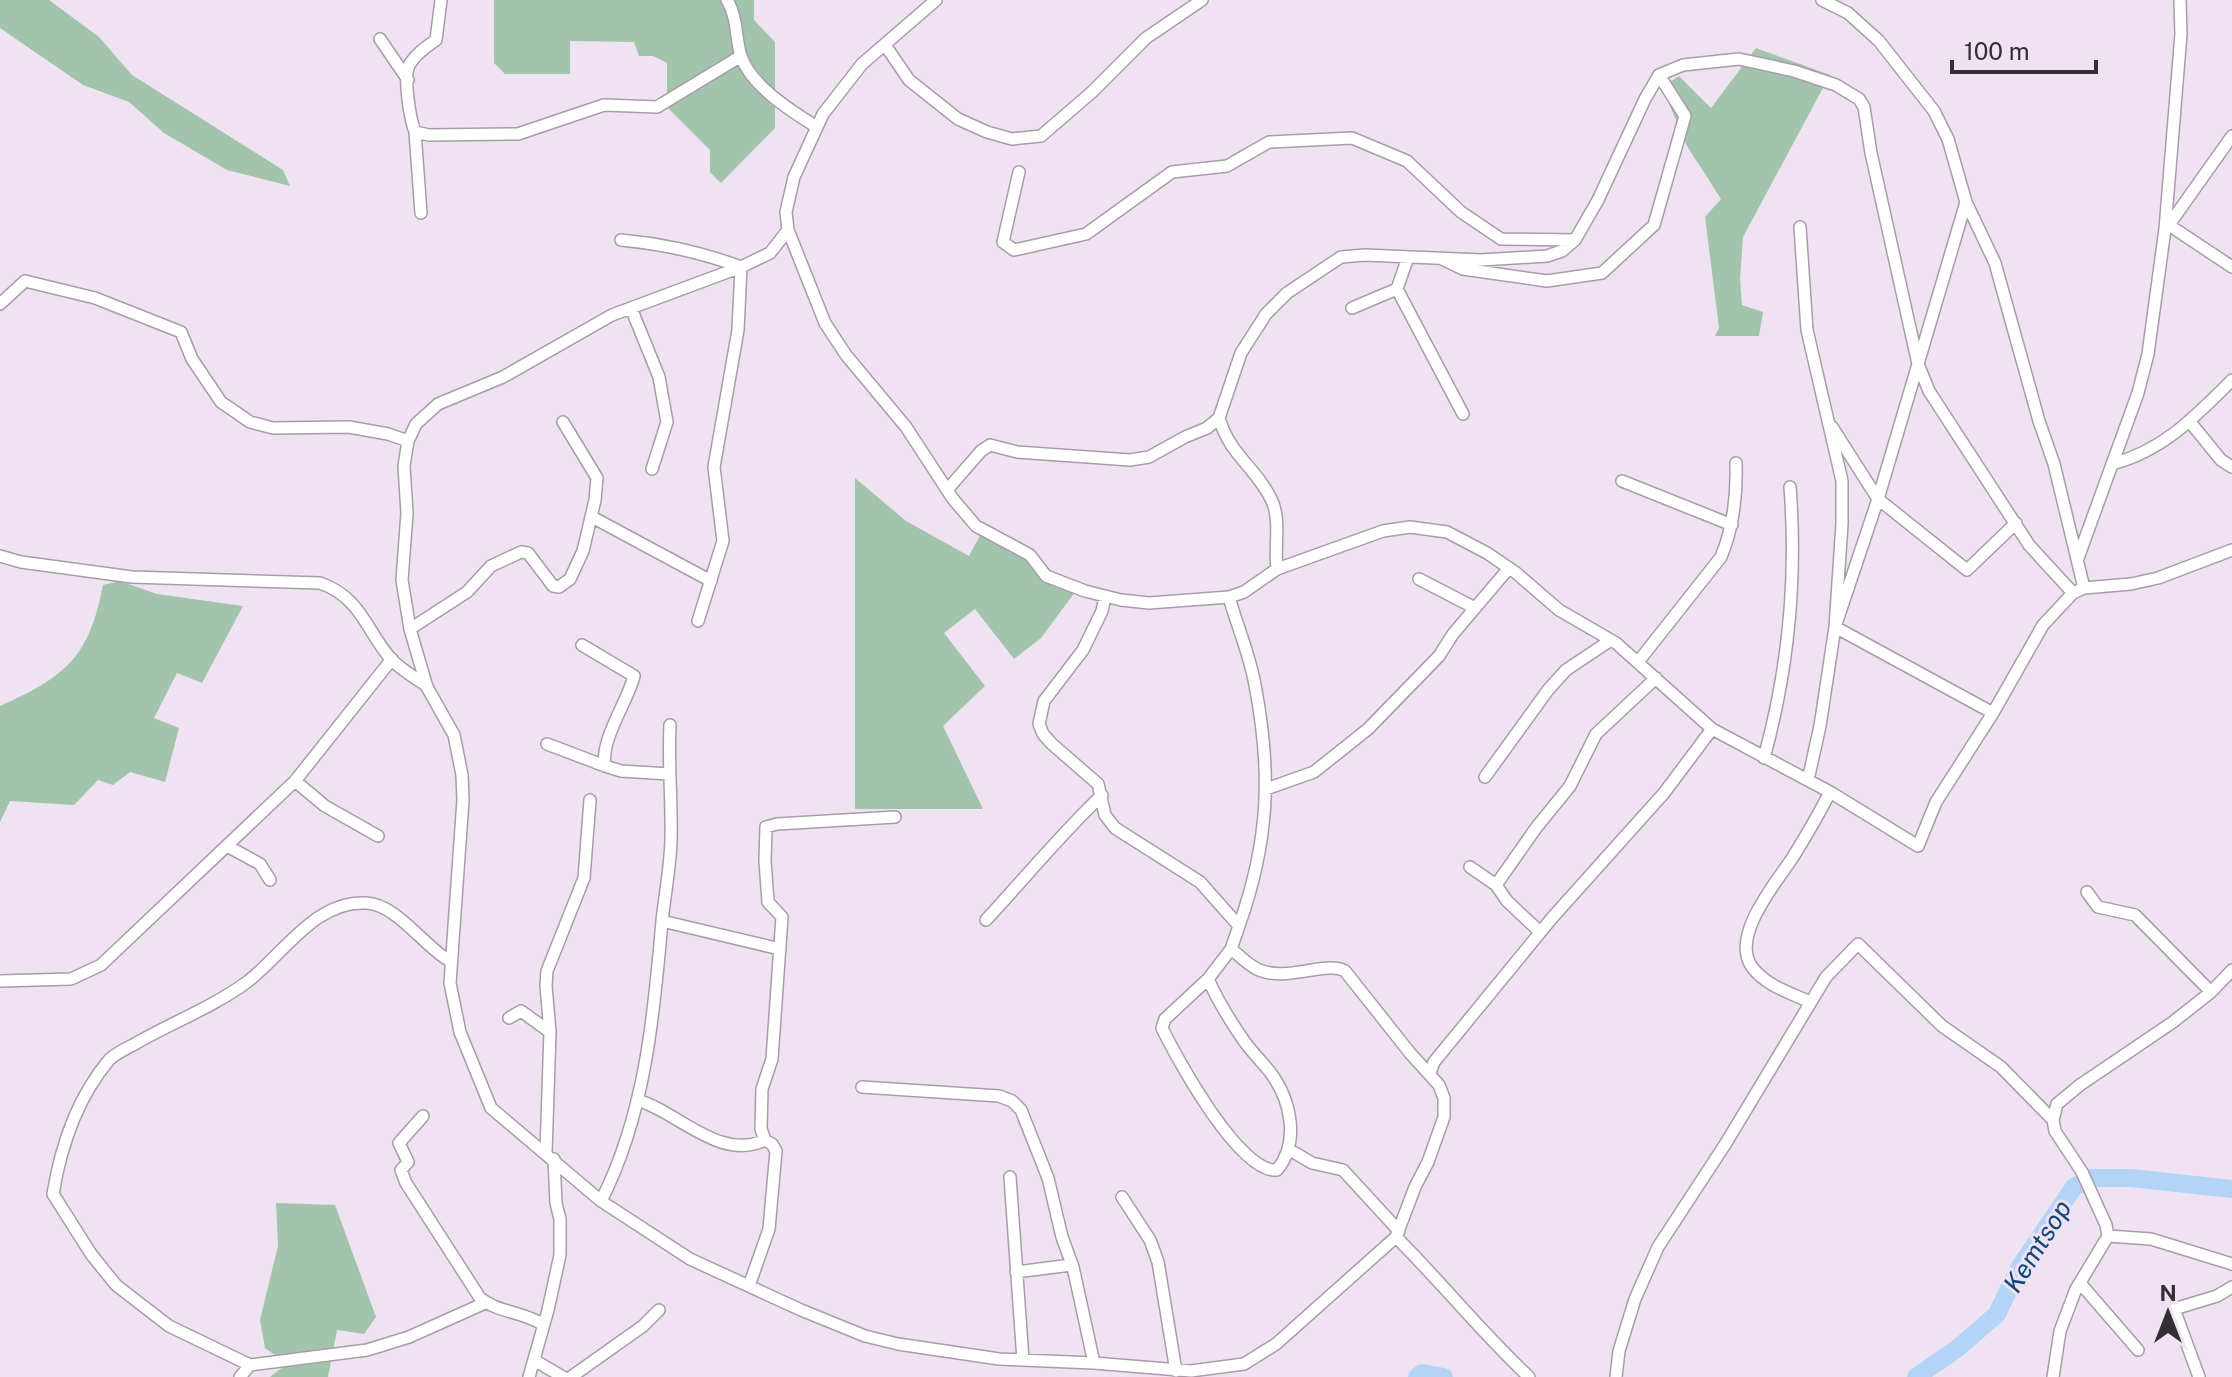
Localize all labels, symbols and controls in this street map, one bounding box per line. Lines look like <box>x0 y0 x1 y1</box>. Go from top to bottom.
scale bar <box>1952 24 2096 74</box>
text: 100 m <box>1964 37 2030 65</box>
water label: Kemtsop <box>1997 1194 2077 1298</box>
north arrow <box>2128 1273 2208 1353</box>
text: N <box>2159 1280 2177 1306</box>

